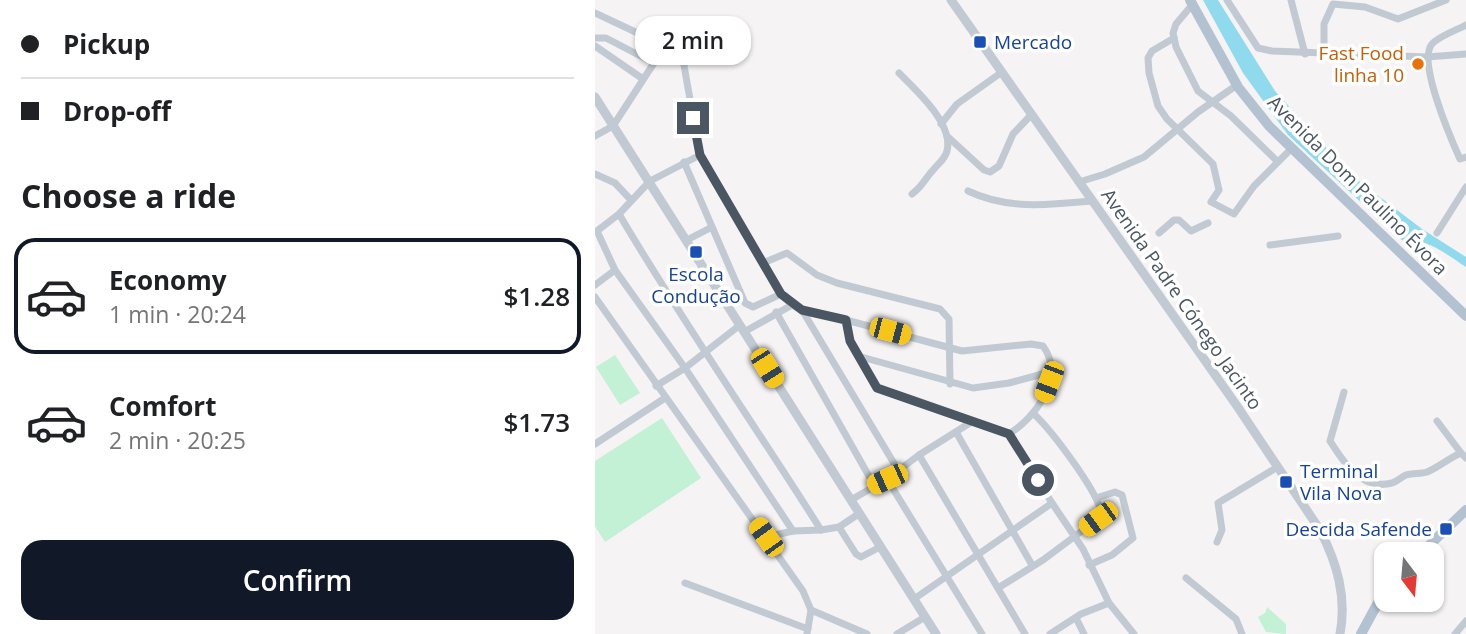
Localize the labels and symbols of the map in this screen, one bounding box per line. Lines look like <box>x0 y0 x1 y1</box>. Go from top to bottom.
callout: 2 min <box>635 17 751 66</box>
place label: Mercado <box>994 29 1072 55</box>
marker: Mercado <box>972 34 988 50</box>
place label: Fast Food linha 10 <box>1319 40 1404 88</box>
marker: Fast Food linha 10 <box>1410 56 1426 72</box>
street label: Avenida Dom Paulino Évora <box>1262 89 1454 281</box>
route end <box>677 102 709 134</box>
street label: Avenida Padre Cónego Jacinto <box>1095 183 1269 415</box>
marker: Escola Condução <box>688 244 704 260</box>
place label: Escola Condução <box>651 261 741 309</box>
car <box>867 315 914 347</box>
car <box>747 345 788 391</box>
car <box>1032 359 1067 405</box>
place label: Terminal Vila Nova <box>1300 458 1382 506</box>
car <box>864 461 911 497</box>
route start <box>1022 464 1054 496</box>
marker: Terminal Vila Nova <box>1278 474 1294 490</box>
car <box>1075 498 1122 540</box>
car <box>746 514 787 560</box>
place label: Descida Safende <box>1285 516 1432 542</box>
marker: Descida Safende <box>1438 521 1454 537</box>
north arrow <box>1374 542 1444 612</box>

